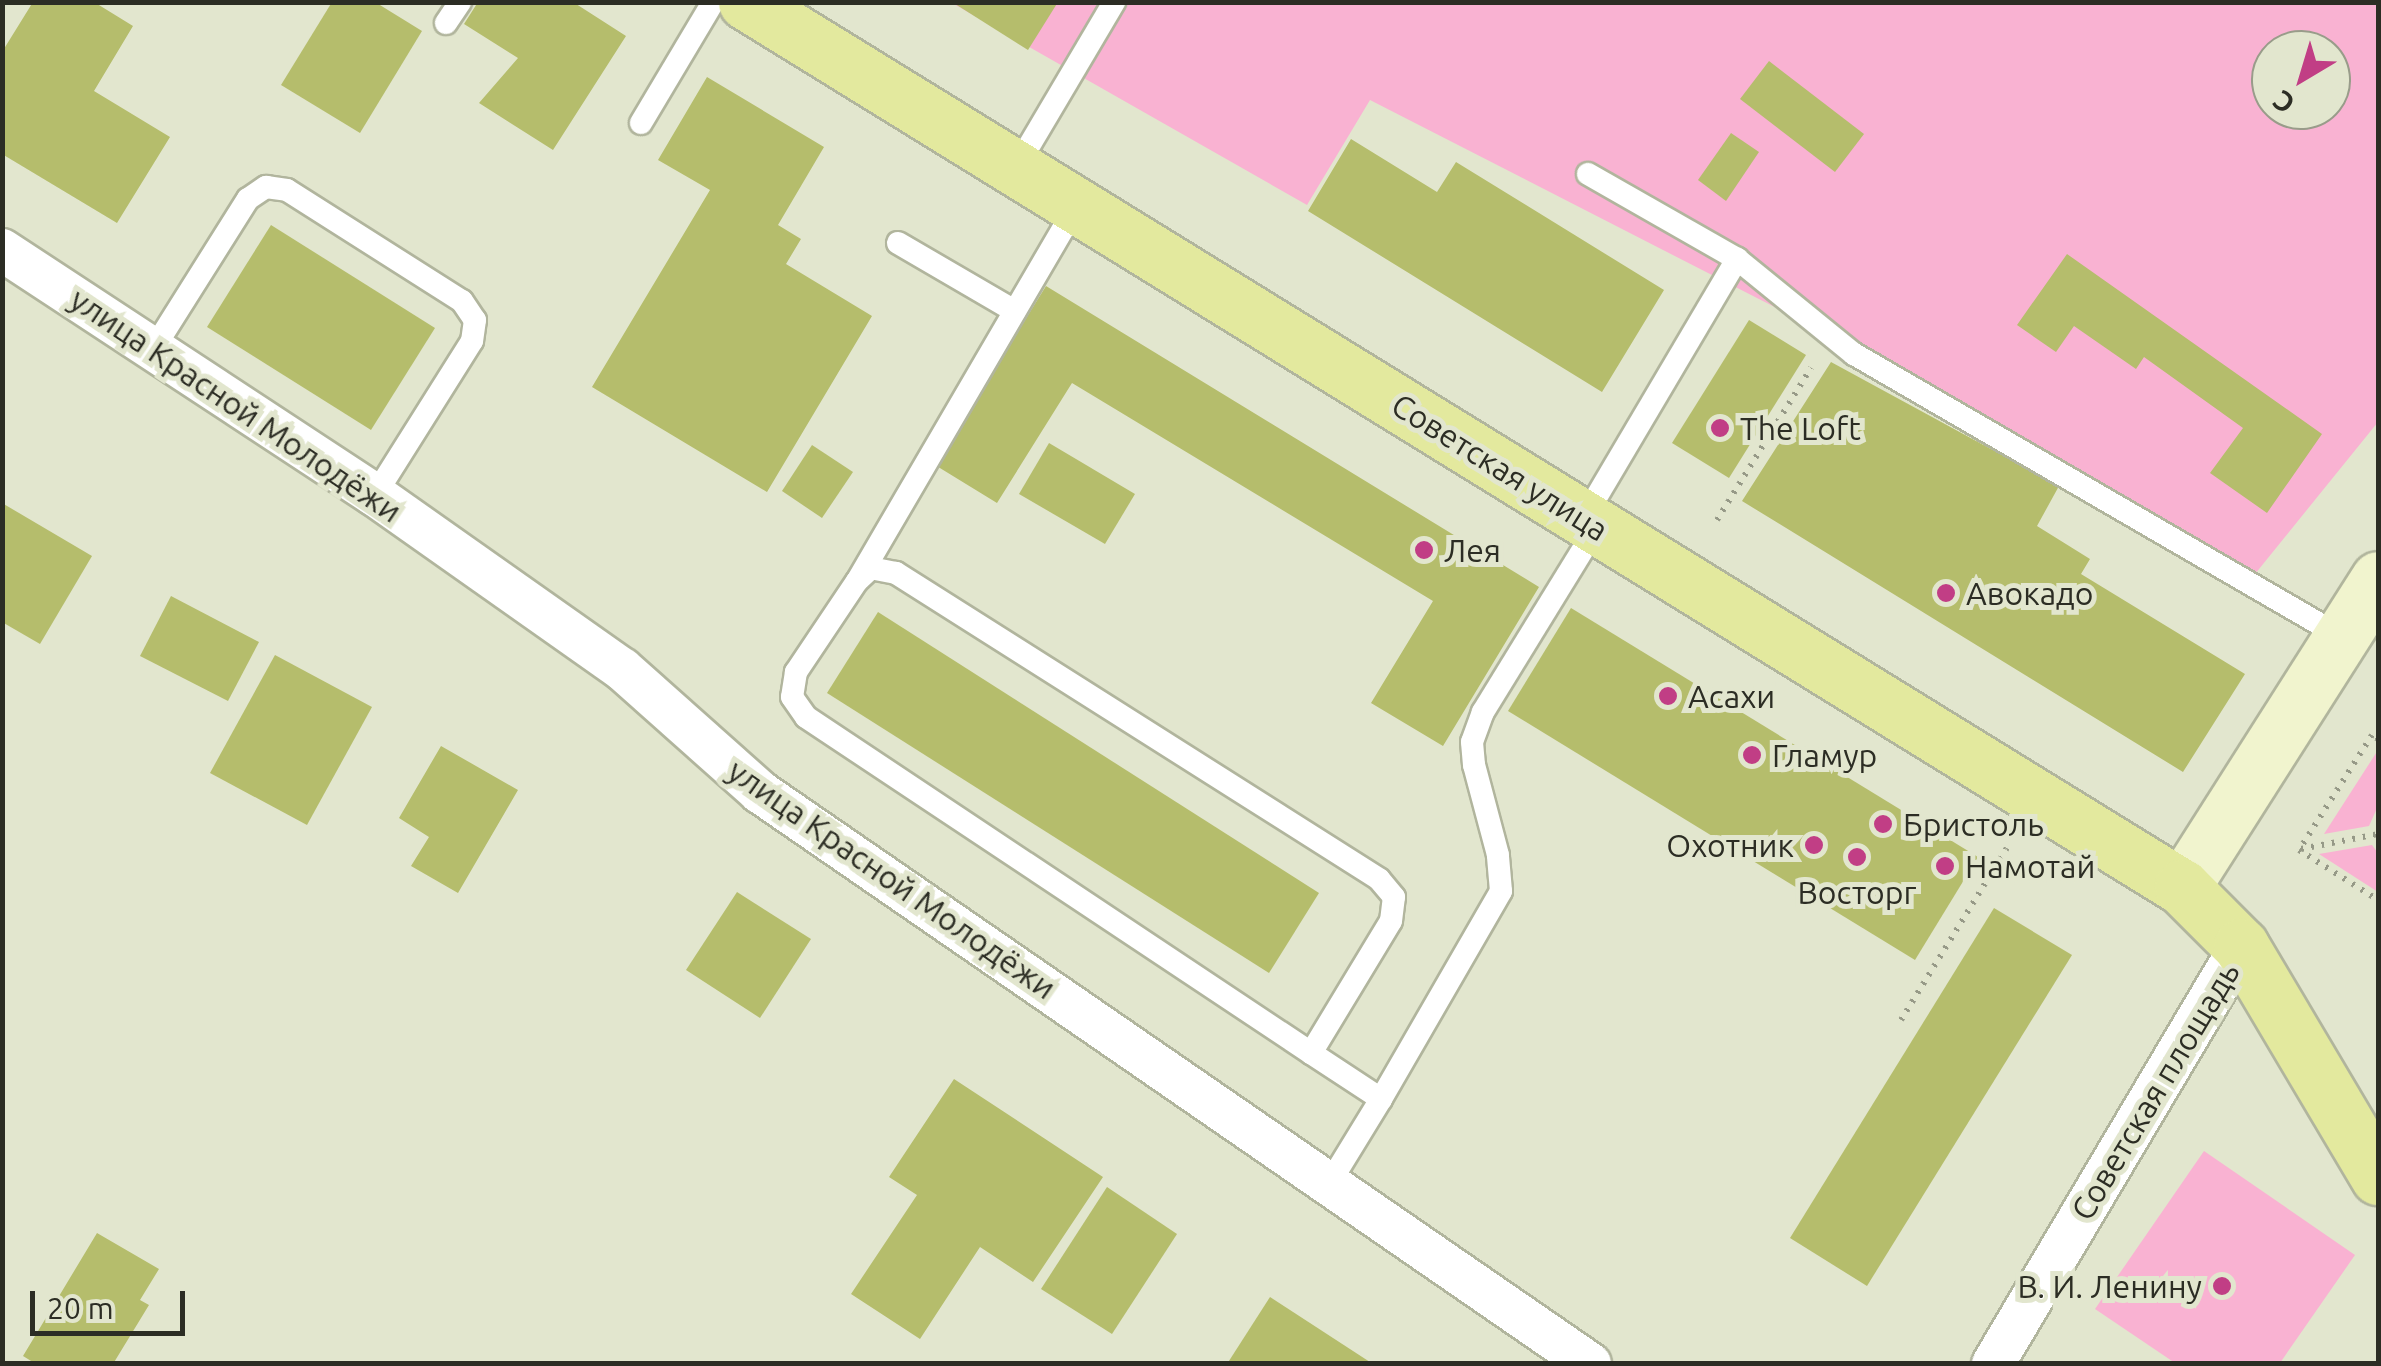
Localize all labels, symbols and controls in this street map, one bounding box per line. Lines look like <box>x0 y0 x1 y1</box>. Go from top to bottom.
north arrow <box>2251 30 2351 130</box>
text: С <box>2267 85 2300 120</box>
street label: улица Красной Молодёжи <box>63 280 409 530</box>
street label: Советская улица <box>1385 385 1615 549</box>
place label: The Loft <box>1740 409 1861 447</box>
marker: The Loft <box>1709 417 1731 439</box>
place label: Лея <box>1444 531 1501 569</box>
marker: Лея <box>1413 539 1435 561</box>
place label: Авокадо <box>1966 574 2094 612</box>
marker: Авокадо <box>1935 582 1957 604</box>
place label: Асахи <box>1688 677 1775 715</box>
marker: Асахи <box>1657 685 1679 707</box>
place label: Гламур <box>1772 736 1877 774</box>
marker: Гламур <box>1741 744 1763 766</box>
street label: улица Красной Молодёжи <box>721 751 1063 1007</box>
place label: Бристоль <box>1903 805 2044 843</box>
marker: Бристоль <box>1872 813 1894 835</box>
place label: Охотник <box>1666 826 1794 864</box>
marker: Охотник <box>1803 834 1825 856</box>
marker: Восторг <box>1846 846 1868 868</box>
place label: Намотай <box>1965 847 2095 885</box>
marker: Намотай <box>1934 855 1956 877</box>
place label: Восторг <box>1798 873 1916 911</box>
street label: Советская площадь <box>2063 955 2247 1227</box>
place label: В. И. Ленину <box>2017 1267 2202 1305</box>
scale bar <box>35 1271 190 1333</box>
marker: В. И. Ленину <box>2211 1275 2233 1297</box>
text: 20 m <box>47 1291 114 1325</box>

